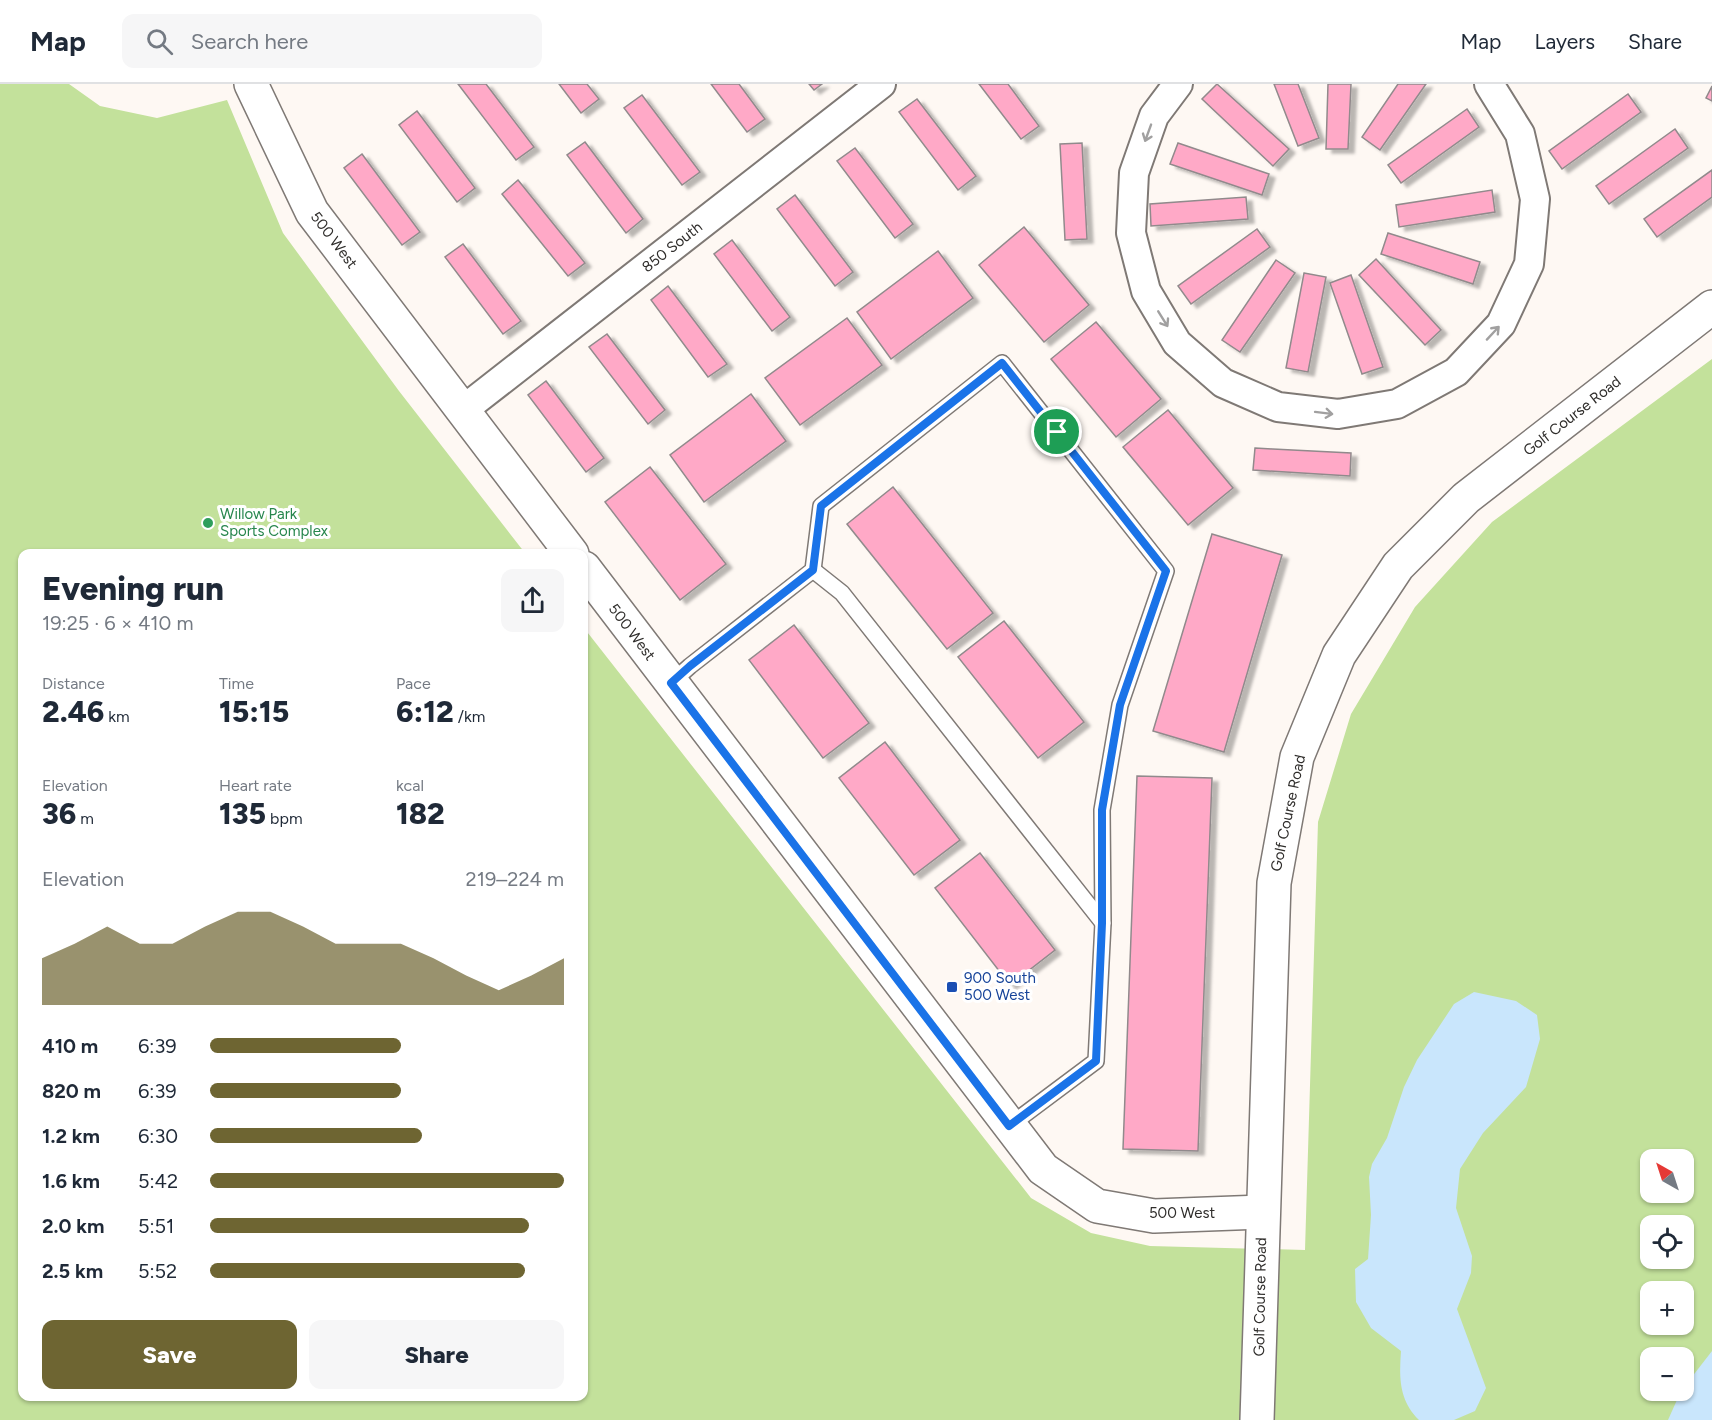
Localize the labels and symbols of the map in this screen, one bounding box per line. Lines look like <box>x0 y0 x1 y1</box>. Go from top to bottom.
one-way arrow <box>1141 124 1152 142</box>
street label: 500 West <box>307 208 361 272</box>
street label: 850 South <box>638 218 706 276</box>
one-way arrow <box>1157 310 1169 327</box>
one-way arrow <box>1486 325 1500 340</box>
street label: Golf Course Road <box>1520 372 1624 460</box>
pin <box>1031 406 1082 457</box>
one-way arrow <box>1313 407 1333 418</box>
place label: Willow Park Sports Complex <box>220 505 328 540</box>
marker: Willow Park Sports Complex <box>201 516 215 530</box>
street label: 500 West <box>605 600 659 664</box>
street label: Golf Course Road <box>1267 753 1309 873</box>
place label: 900 South 500 West <box>964 969 1036 1004</box>
marker: 900 South 500 West <box>945 980 959 994</box>
north arrow <box>1640 1149 1694 1203</box>
street label: 500 West <box>1149 1204 1215 1222</box>
street label: Golf Course Road <box>1250 1237 1270 1357</box>

